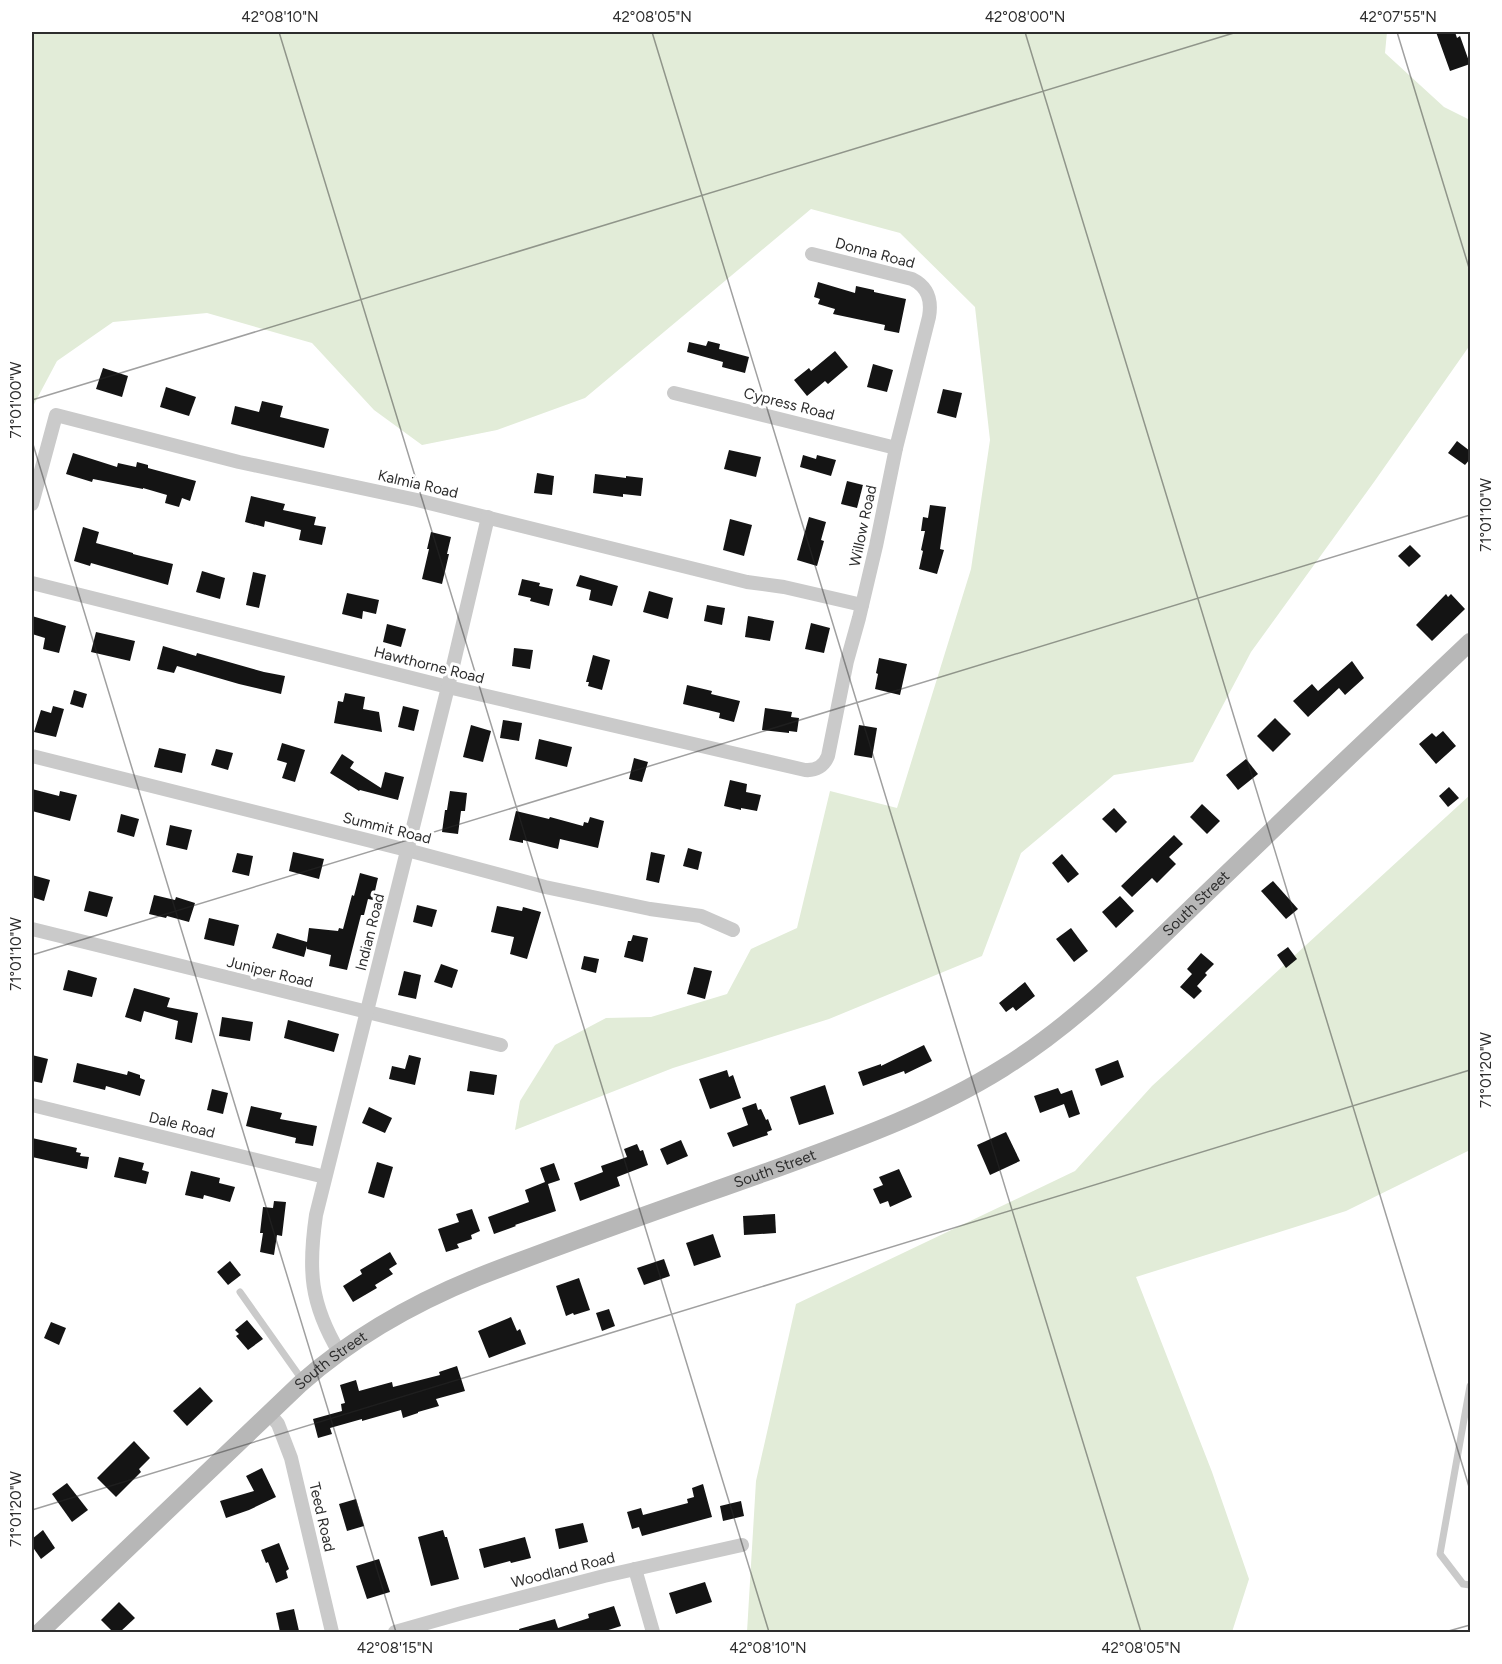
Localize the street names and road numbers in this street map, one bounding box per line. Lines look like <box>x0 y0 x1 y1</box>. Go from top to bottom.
street label: Donna Road <box>833 234 917 272</box>
street label: Cypress Road <box>742 384 836 424</box>
street label: Kalmia Road <box>376 466 460 502</box>
street label: Willow Road <box>846 484 880 568</box>
street label: Hawthorne Road <box>372 643 486 687</box>
street label: Summit Road <box>341 808 433 848</box>
street label: South Street <box>1159 867 1233 940</box>
street label: Indian Road <box>352 892 388 972</box>
street label: Juniper Road <box>225 953 315 991</box>
street label: Dale Road <box>147 1108 217 1142</box>
street label: South Street <box>731 1146 819 1192</box>
street label: South Street <box>291 1327 370 1394</box>
street label: Teed Road <box>305 1480 339 1554</box>
street label: Woodland Road <box>509 1548 617 1592</box>

